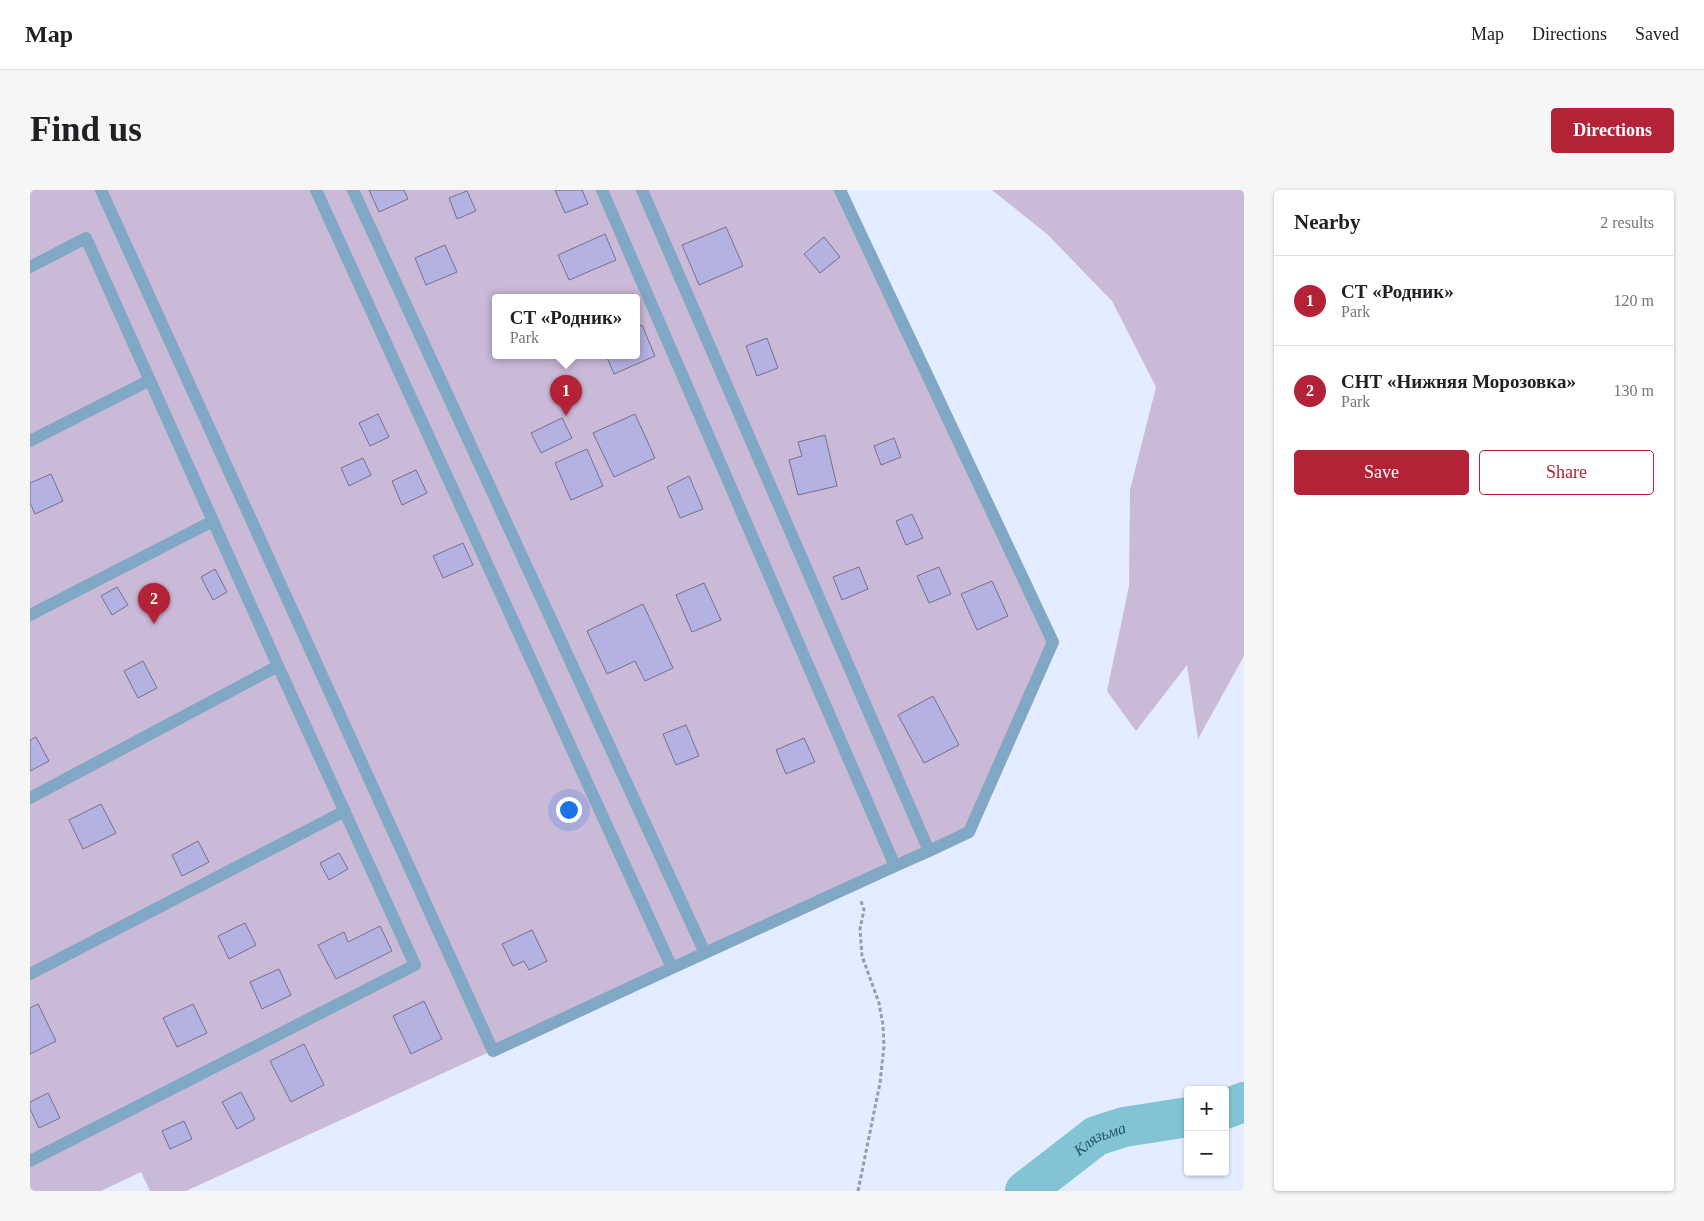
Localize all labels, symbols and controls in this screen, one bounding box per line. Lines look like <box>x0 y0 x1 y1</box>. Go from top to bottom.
text: Map <box>25 21 73 47</box>
text: Map <box>1471 24 1504 44</box>
text: Directions <box>1532 24 1607 44</box>
text: Saved <box>1635 24 1679 44</box>
button: Directions <box>1551 108 1674 153</box>
text: Find us <box>30 110 142 149</box>
text: Nearby <box>1294 210 1361 234</box>
text: 2 results <box>1600 214 1654 231</box>
text: СТ «Родник» <box>1341 281 1454 302</box>
text: 1 <box>1306 292 1314 309</box>
text: 120 m <box>1614 292 1654 309</box>
popup <box>492 294 640 359</box>
text: Park <box>1341 303 1370 320</box>
text: СТ «Родник» <box>510 307 622 328</box>
text: Park <box>510 329 539 346</box>
text: СНТ «Нижняя Морозовка» <box>1341 371 1576 392</box>
pin: 1 <box>550 375 582 416</box>
text: 2 <box>1306 382 1314 399</box>
text: 130 m <box>1614 382 1654 399</box>
text: Park <box>1341 393 1370 410</box>
button: Save <box>1294 450 1469 495</box>
button: Share <box>1479 450 1654 495</box>
pin: 2 <box>138 583 170 624</box>
your location <box>556 797 582 823</box>
map controls <box>1184 1086 1229 1176</box>
button: + <box>1184 1086 1229 1131</box>
water label: Клязьма <box>1069 1119 1128 1159</box>
button: − <box>1184 1131 1229 1176</box>

